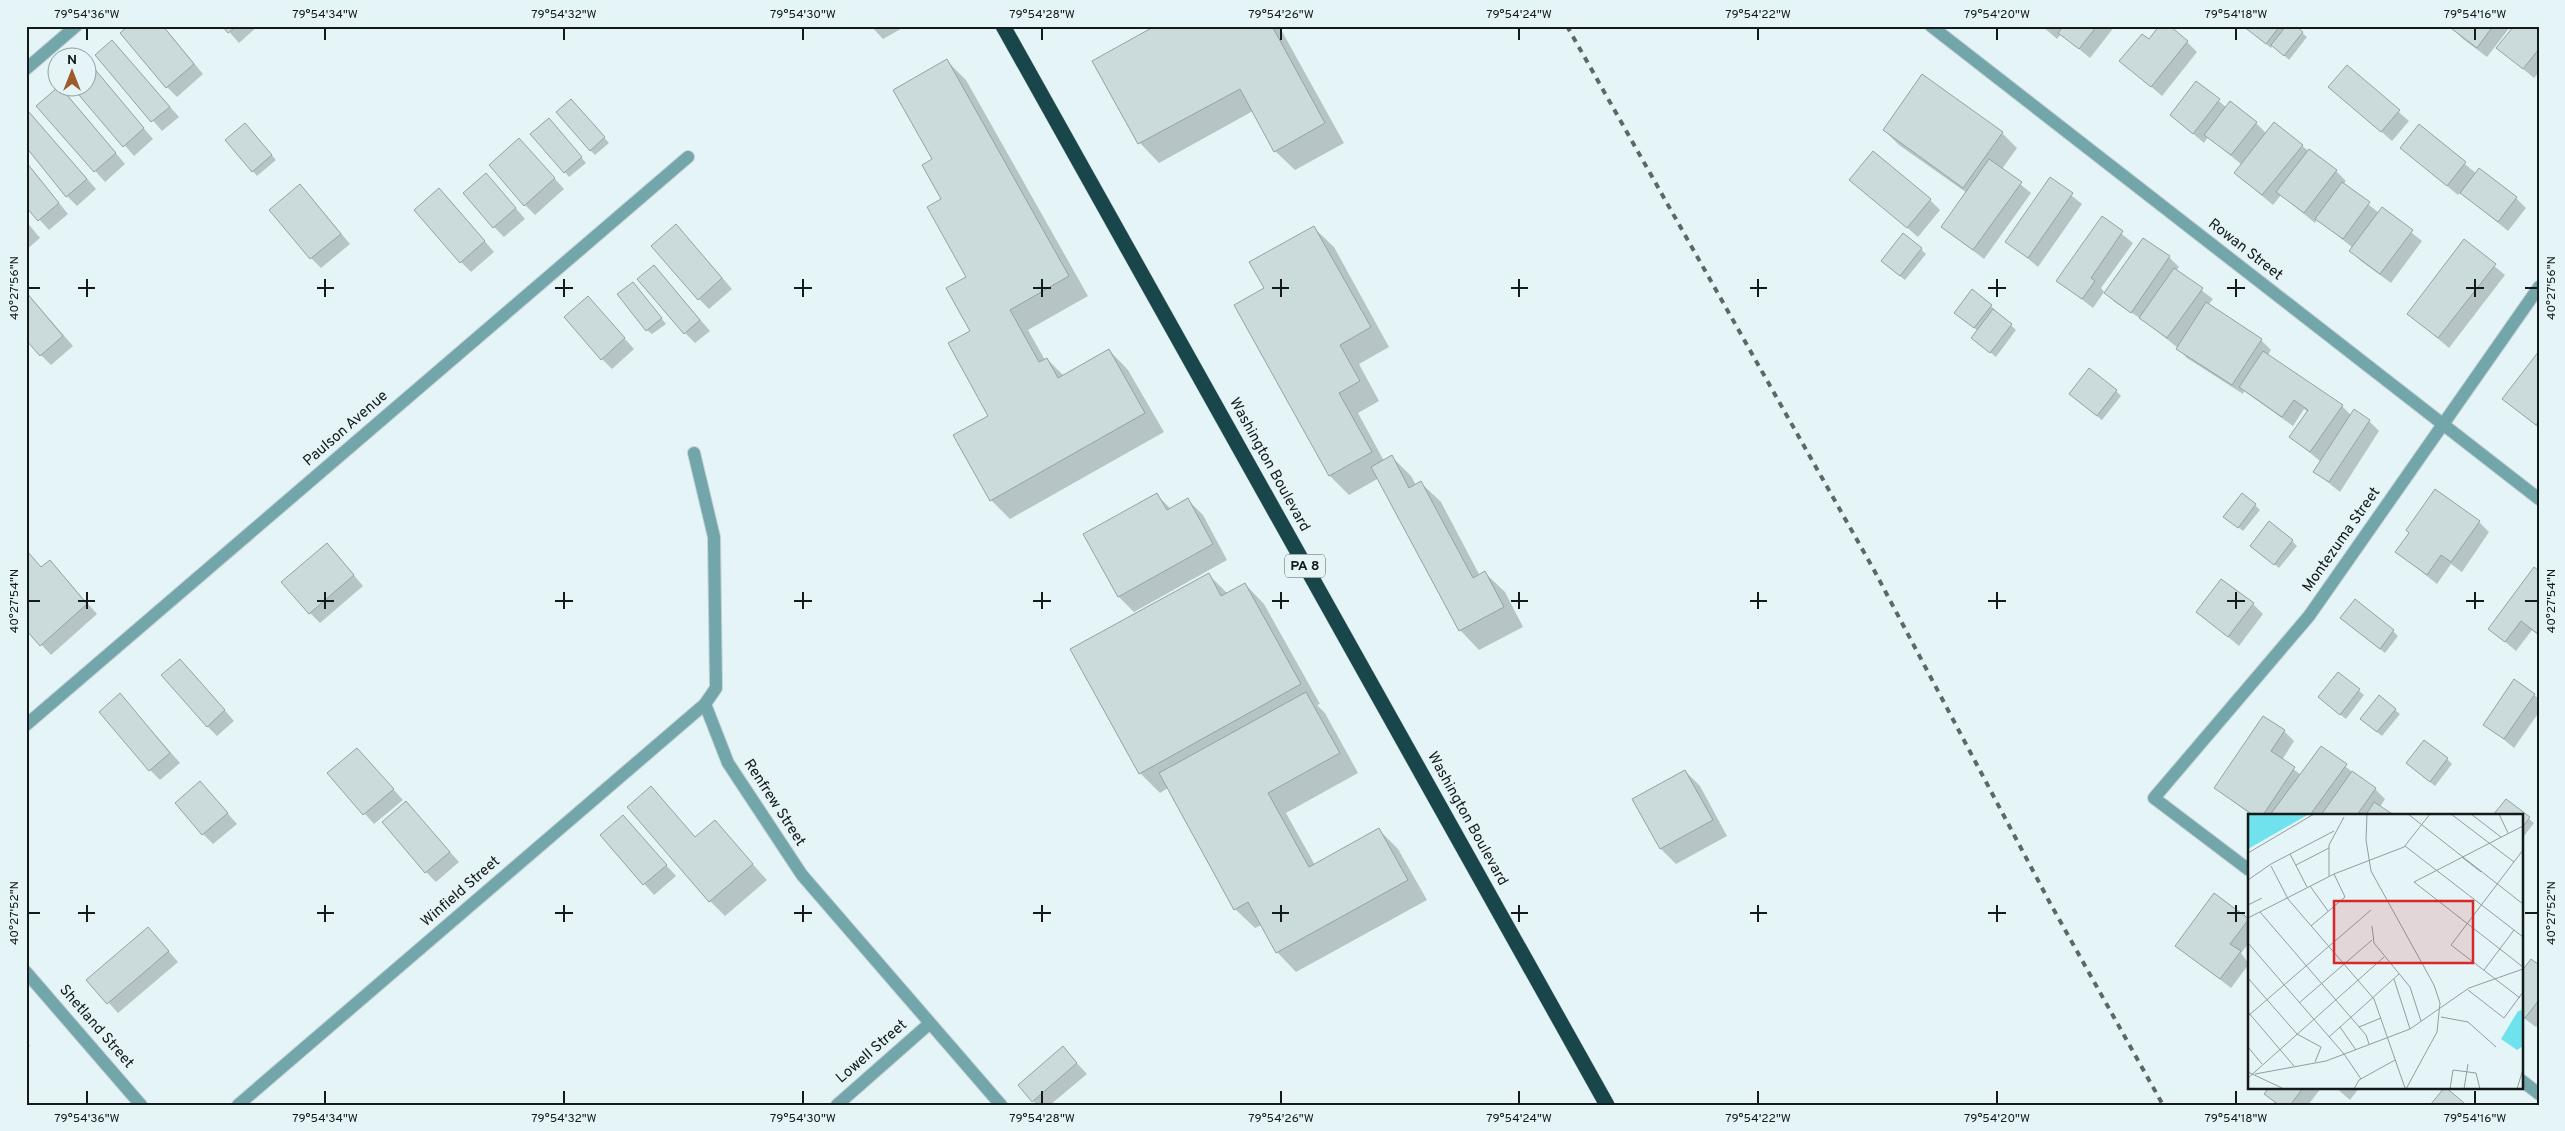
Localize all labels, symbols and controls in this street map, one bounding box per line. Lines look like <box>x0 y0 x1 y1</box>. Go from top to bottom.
text: 79°54'36"W <box>54 7 120 23</box>
text: 79°54'34"W <box>292 7 358 23</box>
text: 79°54'32"W <box>531 7 597 23</box>
text: 79°54'30"W <box>770 7 836 23</box>
text: 79°54'28"W <box>1009 7 1075 23</box>
text: 79°54'26"W <box>1248 7 1314 23</box>
text: 79°54'24"W <box>1486 7 1552 23</box>
text: 79°54'22"W <box>1725 7 1791 23</box>
text: 79°54'20"W <box>1964 7 2030 23</box>
text: 79°54'18"W <box>2205 7 2267 23</box>
text: 79°54'16"W <box>2444 7 2506 23</box>
north arrow <box>48 48 98 98</box>
text: N <box>67 52 77 69</box>
street label: Rowan Street <box>2204 215 2286 285</box>
text: 40°27'56"N <box>7 256 23 320</box>
text: 40°27'56"N <box>2544 256 2560 320</box>
street label: Paulson Avenue <box>300 387 392 471</box>
street label: Washington Boulevard <box>1224 395 1314 535</box>
street label: Montezuma Street <box>2299 484 2385 596</box>
road number: PA 8 <box>1285 554 1325 578</box>
text: 40°27'54"N <box>7 569 23 633</box>
text: 40°27'54"N <box>2544 569 2560 633</box>
street label: Washington Boulevard <box>1422 749 1512 889</box>
street label: Renfrew Street <box>739 756 809 850</box>
inset map <box>2248 814 2522 1088</box>
street label: Winfield Street <box>417 852 505 932</box>
text: 40°27'52"N <box>7 881 23 945</box>
text: 40°27'52"N <box>2544 881 2560 945</box>
street label: Shetland Street <box>54 981 138 1073</box>
street label: Lowell Street <box>833 1016 911 1088</box>
text: 79°54'36"W <box>54 1111 120 1127</box>
text: 79°54'34"W <box>292 1111 358 1127</box>
text: 79°54'32"W <box>531 1111 597 1127</box>
text: 79°54'30"W <box>770 1111 836 1127</box>
text: 79°54'28"W <box>1009 1111 1075 1127</box>
text: 79°54'26"W <box>1248 1111 1314 1127</box>
text: 79°54'24"W <box>1486 1111 1552 1127</box>
text: 79°54'22"W <box>1725 1111 1791 1127</box>
text: 79°54'20"W <box>1964 1111 2030 1127</box>
text: 79°54'18"W <box>2205 1111 2267 1127</box>
text: 79°54'16"W <box>2444 1111 2506 1127</box>

